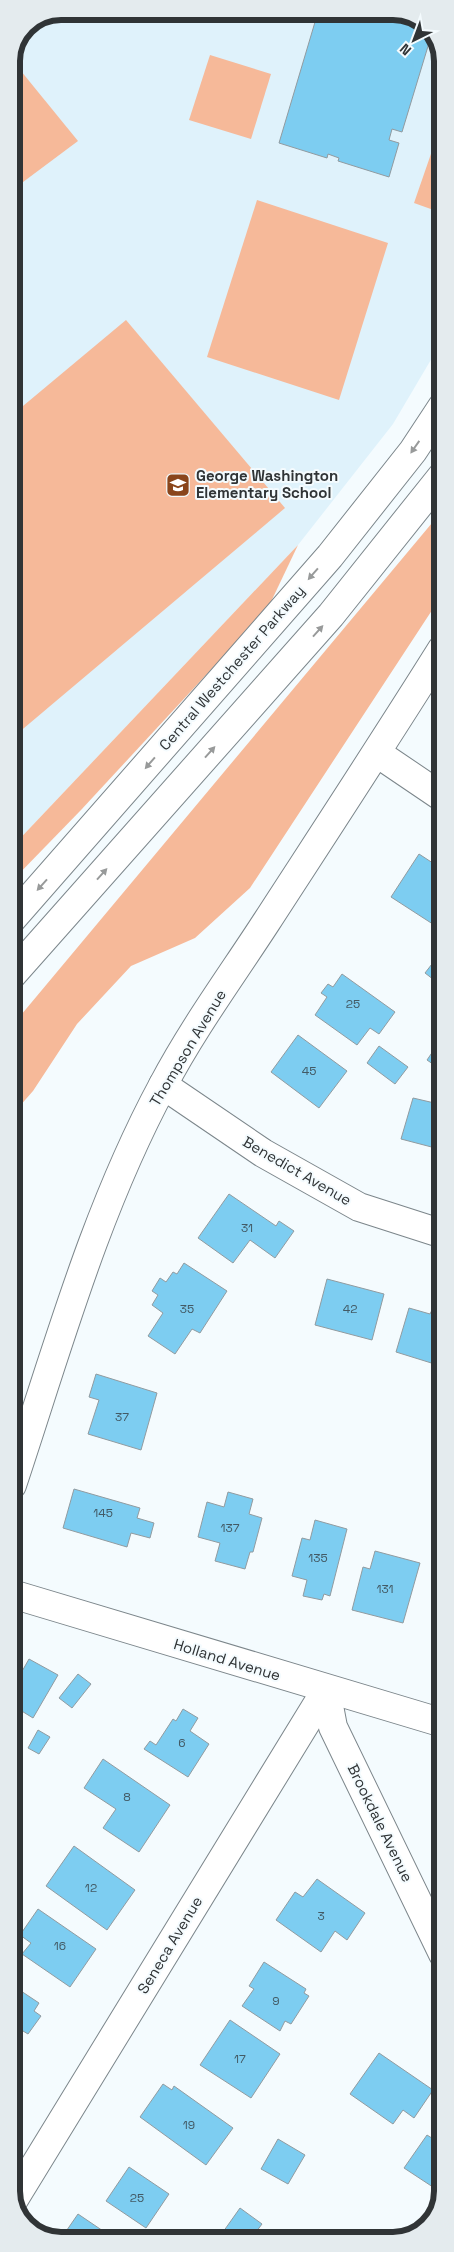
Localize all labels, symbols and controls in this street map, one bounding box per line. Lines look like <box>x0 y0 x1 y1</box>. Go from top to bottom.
north arrow <box>389 15 439 65</box>
text: N <box>396 40 415 59</box>
one-way arrow <box>410 441 420 454</box>
place label: George Washington Elementary School <box>196 466 338 502</box>
school or university icon: George Washington Elementary School <box>165 472 191 498</box>
one-way arrow <box>308 568 319 581</box>
street label: Central Westchester Parkway <box>155 581 308 754</box>
one-way arrow <box>312 624 323 637</box>
one-way arrow <box>204 747 216 759</box>
one-way arrow <box>144 757 155 770</box>
one-way arrow <box>96 868 108 880</box>
one-way arrow <box>36 879 48 891</box>
street label: Thompson Avenue <box>145 986 230 1110</box>
house number: 25 <box>346 996 360 1012</box>
house number: 45 <box>302 1063 316 1079</box>
street label: Benedict Avenue <box>239 1132 355 1209</box>
house number: 31 <box>241 1220 253 1236</box>
house number: 35 <box>180 1301 194 1317</box>
house number: 42 <box>343 1301 357 1317</box>
house number: 37 <box>115 1409 129 1425</box>
house number: 145 <box>93 1505 113 1521</box>
house number: 137 <box>220 1520 240 1536</box>
house number: 135 <box>308 1550 328 1566</box>
house number: 131 <box>376 1581 394 1597</box>
street label: Holland Avenue <box>171 1634 283 1685</box>
house number: 6 <box>178 1735 186 1751</box>
street label: Brookdale Avenue <box>344 1761 417 1885</box>
house number: 8 <box>123 1789 131 1805</box>
house number: 12 <box>85 1880 97 1896</box>
street label: Seneca Avenue <box>133 1892 206 1997</box>
house number: 3 <box>317 1908 325 1924</box>
house number: 16 <box>54 1938 66 1954</box>
house number: 9 <box>272 1993 280 2009</box>
house number: 17 <box>234 2051 246 2067</box>
house number: 19 <box>183 2117 195 2133</box>
house number: 25 <box>130 2190 144 2206</box>

